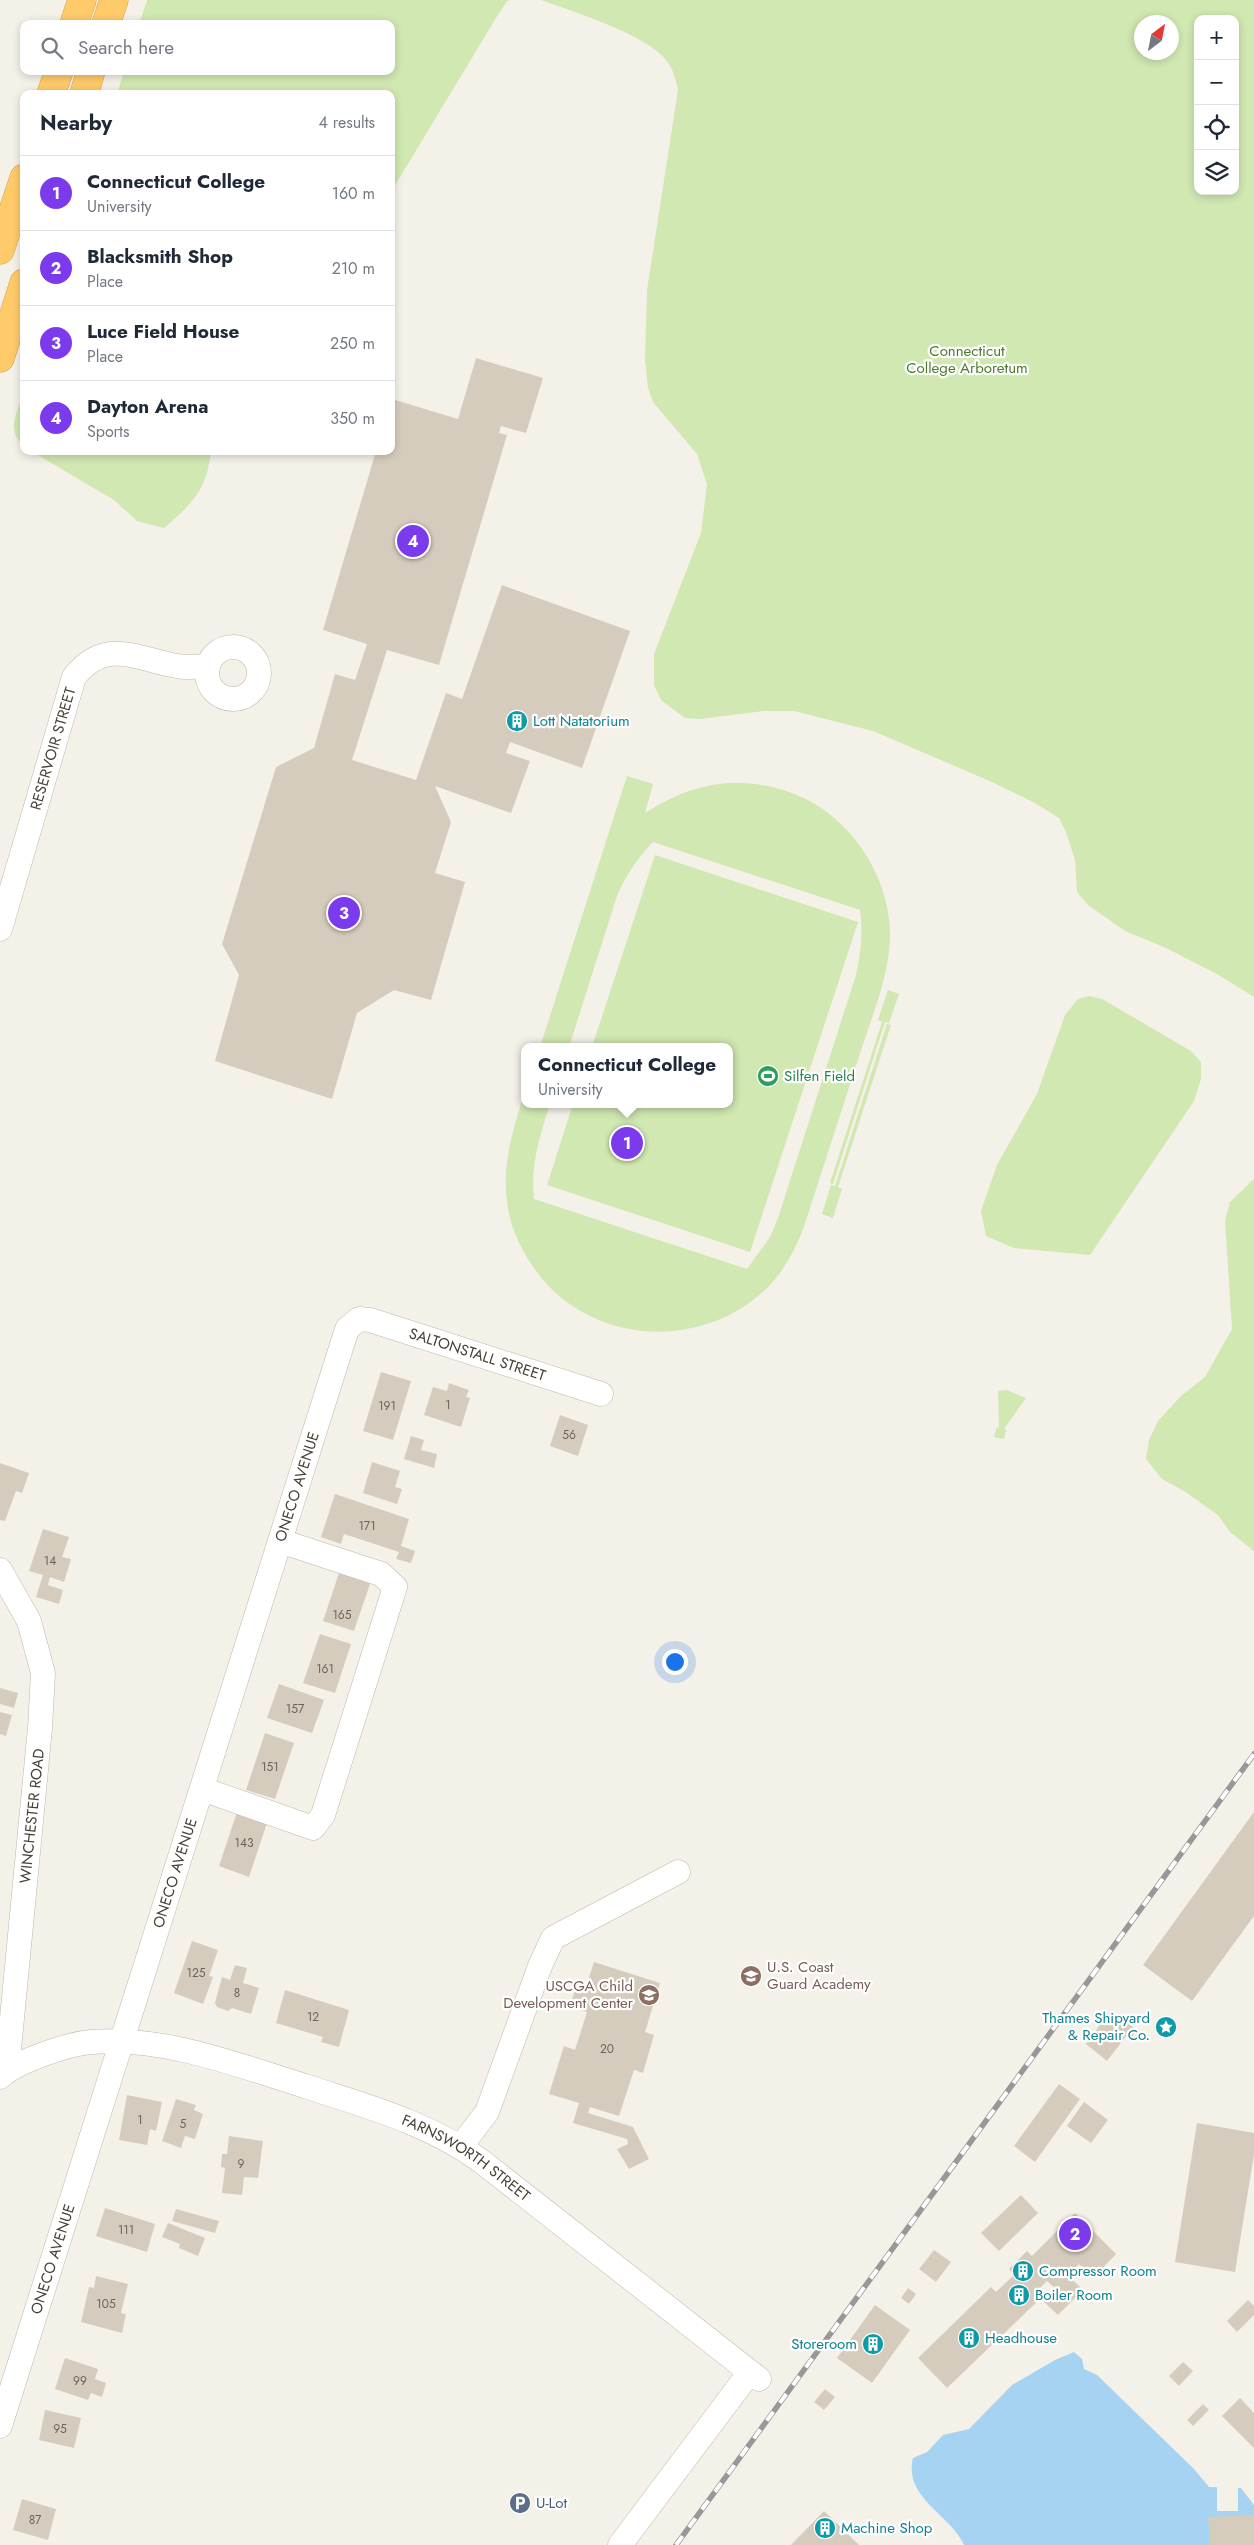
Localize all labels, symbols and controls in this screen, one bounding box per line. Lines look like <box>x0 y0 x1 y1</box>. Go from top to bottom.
north arrow <box>1134 15 1179 60</box>
map controls <box>1194 15 1239 195</box>
button: + <box>1194 15 1239 60</box>
search box <box>20 20 395 75</box>
icon: search <box>38 34 66 62</box>
text: Search here <box>78 34 174 61</box>
button: − <box>1194 60 1239 105</box>
button: locate <box>1194 105 1239 150</box>
text: Nearby <box>40 108 112 138</box>
text: 4 results <box>319 111 375 134</box>
button: layers <box>1194 150 1239 195</box>
text: Connecticut College <box>87 168 265 195</box>
text: 1 <box>52 182 60 205</box>
text: 160 m <box>332 182 375 205</box>
text: University <box>87 195 152 218</box>
text: Blacksmith Shop <box>87 243 233 270</box>
text: 2 <box>51 257 61 280</box>
text: 210 m <box>332 257 375 280</box>
text: Place <box>87 270 123 293</box>
text: Luce Field House <box>87 318 239 345</box>
text: 3 <box>51 332 61 355</box>
text: 250 m <box>330 332 375 355</box>
park label: Connecticut College Arboretum <box>906 340 1028 379</box>
text: Place <box>87 345 123 368</box>
text: Dayton Arena <box>87 393 208 420</box>
text: 4 <box>50 407 62 430</box>
text: 350 m <box>330 407 375 430</box>
text: Sports <box>87 420 129 443</box>
pin: 4 <box>397 522 429 560</box>
street label: RESERVOIR STREET <box>25 685 81 813</box>
building icon: Lott Natatorium <box>505 709 529 733</box>
place label: Lott Natatorium <box>533 710 630 732</box>
pin: 3 <box>328 894 360 932</box>
popup <box>521 1043 733 1108</box>
text: Connecticut College <box>538 1051 716 1078</box>
sports icon: Silfen Field <box>756 1064 780 1088</box>
place label: Silfen Field <box>784 1065 855 1087</box>
text: University <box>538 1078 603 1101</box>
pin: 1 <box>611 1124 643 1162</box>
street label: SALTONSTALL STREET <box>406 1322 549 1387</box>
house number: 1 <box>445 1396 451 1414</box>
house number: 191 <box>378 1397 396 1415</box>
house number: 56 <box>562 1426 576 1444</box>
street label: ONECO AVENUE <box>269 1429 325 1545</box>
house number: 171 <box>358 1517 376 1535</box>
house number: 14 <box>44 1552 56 1570</box>
house number: 165 <box>332 1606 352 1624</box>
your location <box>662 1649 688 1675</box>
house number: 161 <box>316 1660 334 1678</box>
house number: 157 <box>286 1700 305 1718</box>
street label: WINCHESTER ROAD <box>14 1747 50 1885</box>
house number: 151 <box>261 1758 279 1776</box>
street label: ONECO AVENUE <box>147 1815 203 1931</box>
house number: 143 <box>235 1834 254 1852</box>
place label: U.S. Coast Guard Academy <box>767 1956 871 1995</box>
house number: 125 <box>187 1964 206 1982</box>
school or university icon: U.S. Coast Guard Academy <box>739 1964 763 1988</box>
place label: USCGA Child Development Center <box>503 1975 634 2014</box>
school or university icon: USCGA Child Development Center <box>637 1983 661 2007</box>
house number: 8 <box>234 1984 240 2002</box>
place label: Thames Shipyard & Repair Co. <box>1042 2007 1150 2046</box>
house number: 12 <box>307 2008 319 2026</box>
place icon: Thames Shipyard & Repair Co. <box>1154 2015 1178 2039</box>
house number: 20 <box>600 2040 614 2058</box>
street label: FARNSWORTH STREET <box>398 2109 535 2207</box>
house number: 1 <box>137 2111 143 2129</box>
house number: 5 <box>180 2115 187 2133</box>
house number: 9 <box>238 2155 245 2173</box>
street label: ONECO AVENUE <box>25 2201 81 2317</box>
pin: 2 <box>1059 2215 1091 2253</box>
house number: 111 <box>118 2221 134 2239</box>
building icon: Compressor Room <box>1011 2259 1035 2283</box>
place label: Compressor Room <box>1039 2260 1157 2282</box>
building icon: Boiler Room <box>1007 2283 1031 2307</box>
place label: Boiler Room <box>1035 2284 1113 2306</box>
house number: 105 <box>96 2295 116 2313</box>
building icon: Headhouse <box>957 2326 981 2350</box>
place label: Headhouse <box>985 2327 1057 2349</box>
building icon: Storeroom <box>861 2332 885 2356</box>
place label: Storeroom <box>791 2333 857 2355</box>
house number: 99 <box>73 2372 87 2390</box>
house number: 95 <box>53 2420 67 2438</box>
parking icon: U-Lot <box>508 2491 532 2515</box>
place label: U-Lot <box>536 2492 567 2514</box>
house number: 87 <box>29 2511 42 2529</box>
building icon: Machine Shop <box>813 2516 837 2540</box>
place label: Machine Shop <box>841 2517 933 2539</box>

